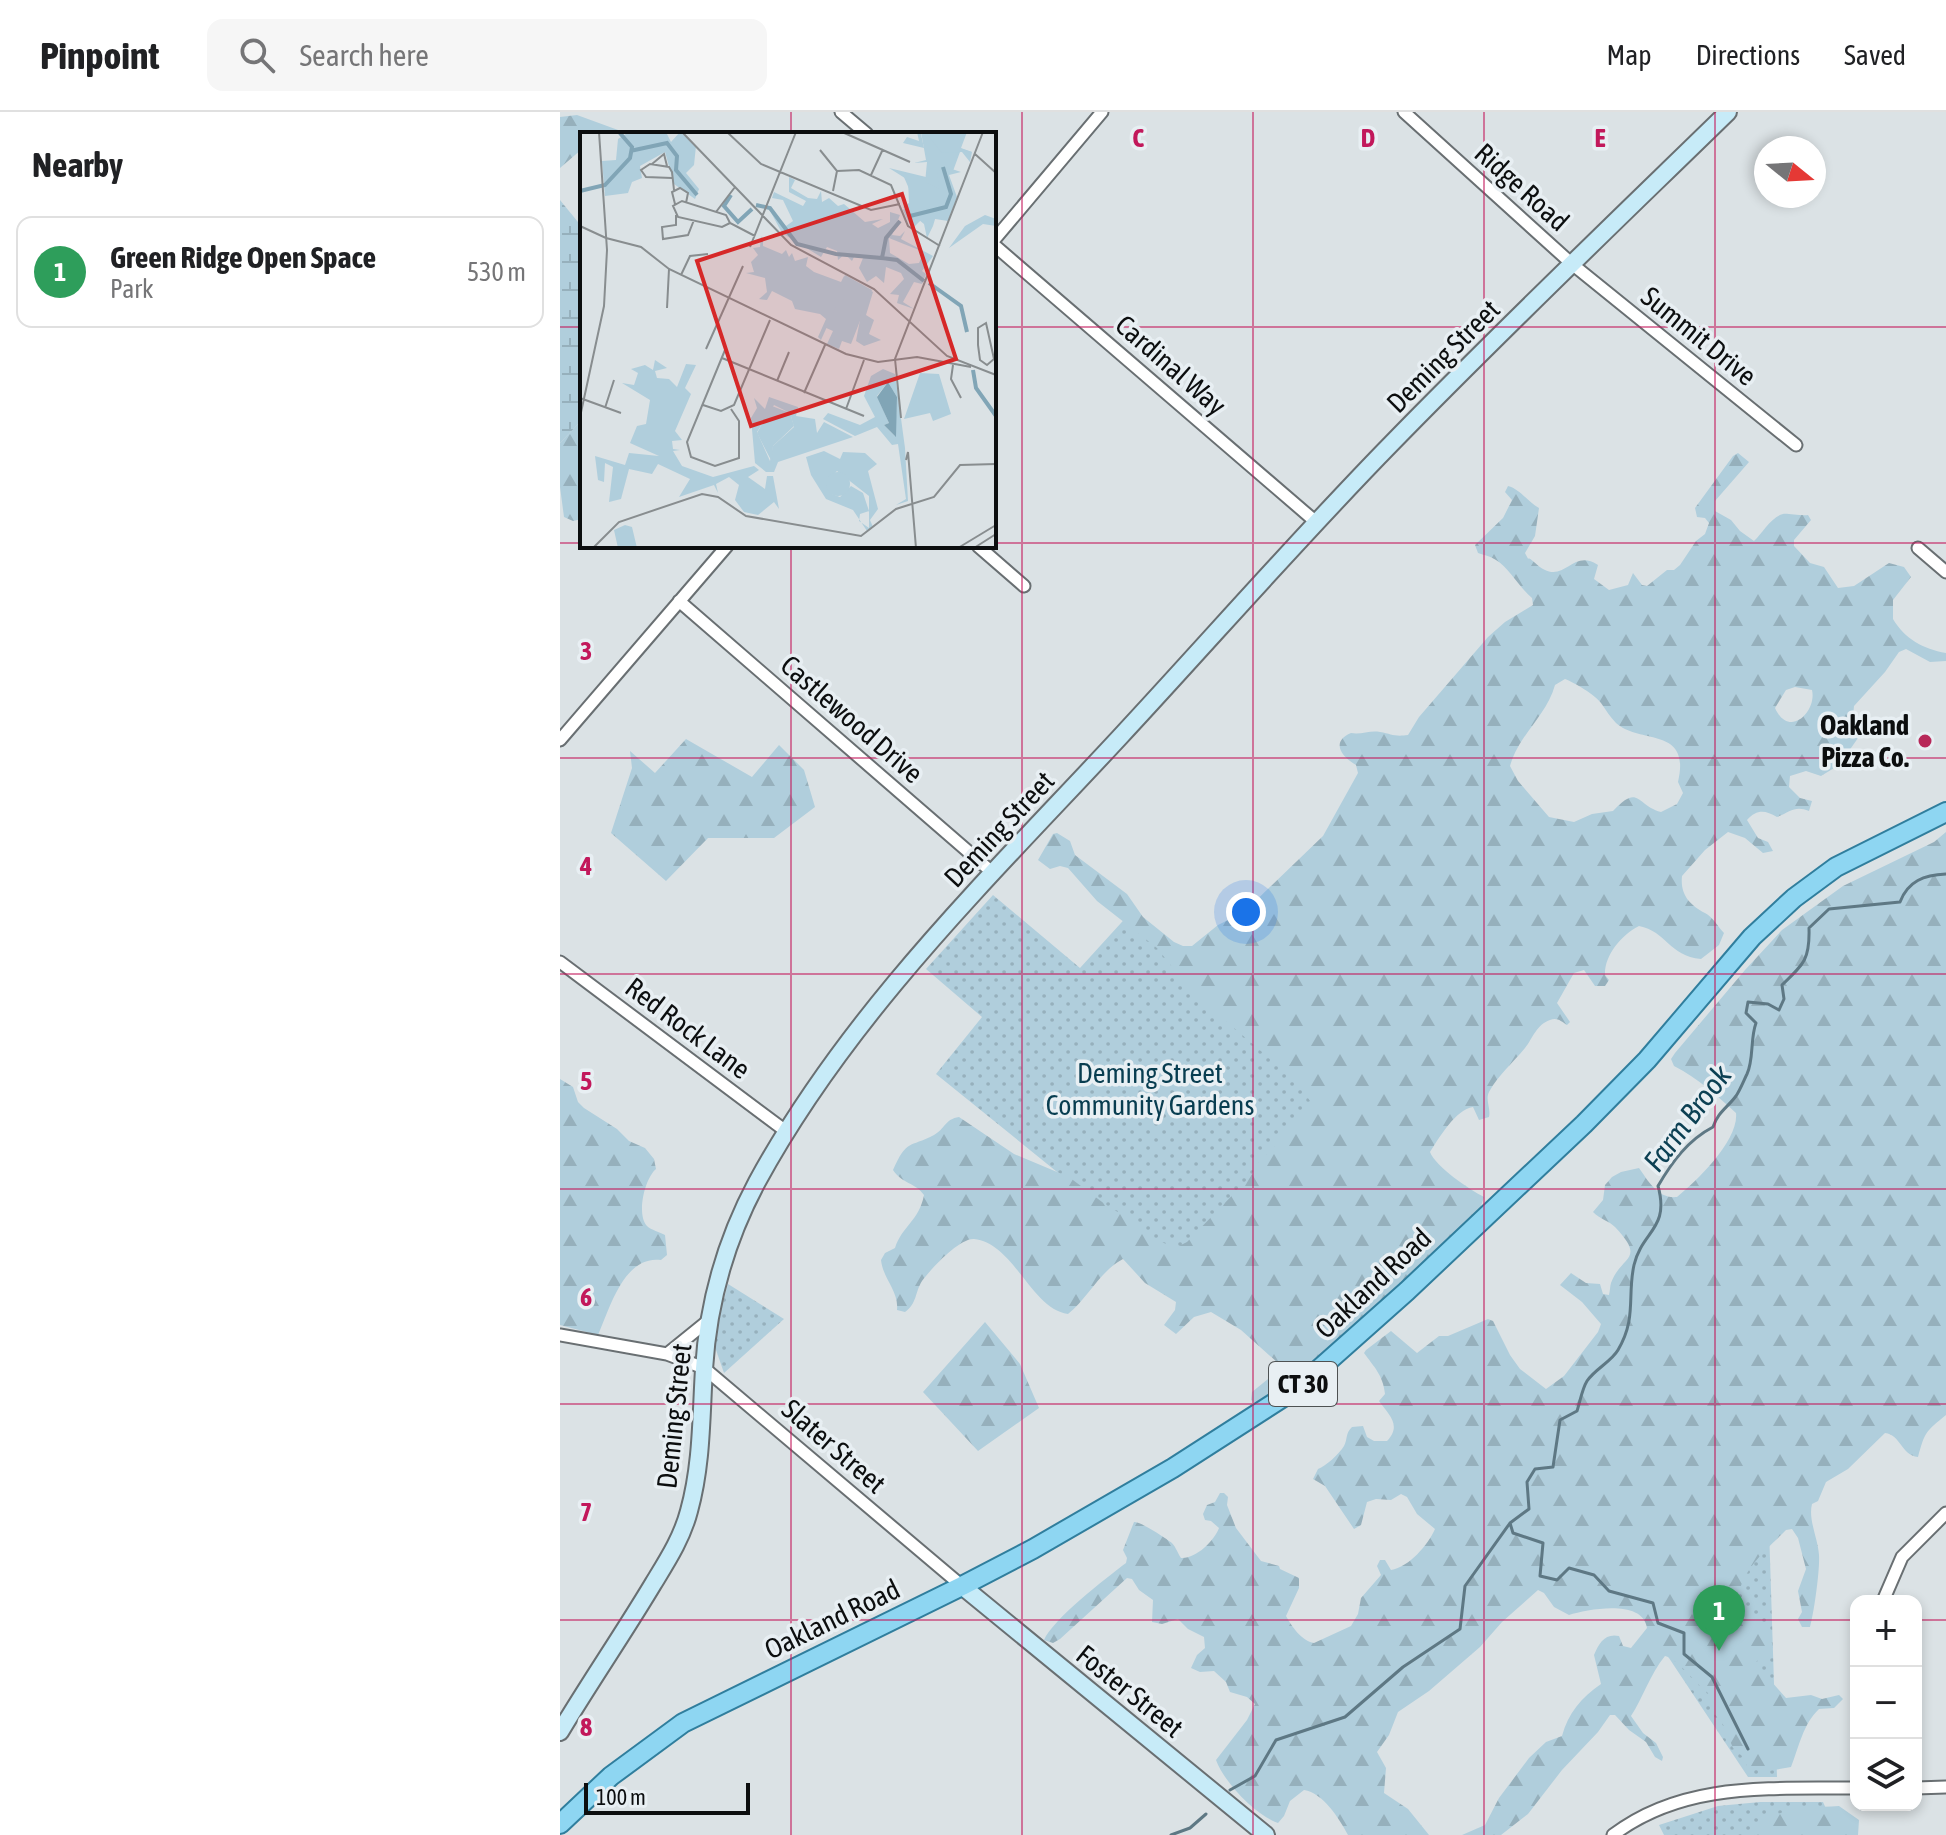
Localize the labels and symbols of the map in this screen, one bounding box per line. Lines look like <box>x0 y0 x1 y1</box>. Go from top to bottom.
text: C <box>1132 123 1144 153</box>
text: D <box>1361 123 1375 153</box>
text: E <box>1594 123 1606 153</box>
inset map <box>580 132 996 548</box>
north arrow <box>1754 136 1826 208</box>
street label: Ridge Road <box>1468 137 1576 237</box>
street label: Summit Drive <box>1635 280 1763 392</box>
street label: Deming Street <box>1380 293 1506 419</box>
street label: Cardinal Way <box>1109 308 1233 422</box>
text: 3 <box>580 636 592 666</box>
street label: Castlewood Drive <box>775 649 929 789</box>
place label: Oakland Pizza Co. <box>1820 709 1909 773</box>
marker: Oakland Pizza Co. <box>1916 732 1934 750</box>
street label: Deming Street <box>938 765 1060 893</box>
text: 4 <box>579 851 592 881</box>
your location <box>1226 892 1266 932</box>
street label: Red Rock Lane <box>619 971 757 1085</box>
park label: Deming Street Community Gardens <box>1046 1057 1254 1121</box>
water label: Farm Brook <box>1636 1058 1738 1178</box>
text: 5 <box>580 1066 592 1096</box>
street label: Oakland Road <box>1309 1221 1437 1345</box>
text: 6 <box>580 1282 592 1312</box>
street label: Deming Street <box>650 1342 698 1490</box>
road number: CT 30 <box>1269 1362 1337 1406</box>
street label: Slater Street <box>776 1393 892 1499</box>
text: 7 <box>580 1497 592 1527</box>
street label: Oakland Road <box>759 1573 905 1665</box>
pin: 1 <box>1693 1585 1745 1651</box>
street label: Foster Street <box>1070 1638 1190 1744</box>
text: 8 <box>580 1712 592 1742</box>
scale bar <box>584 1779 750 1815</box>

